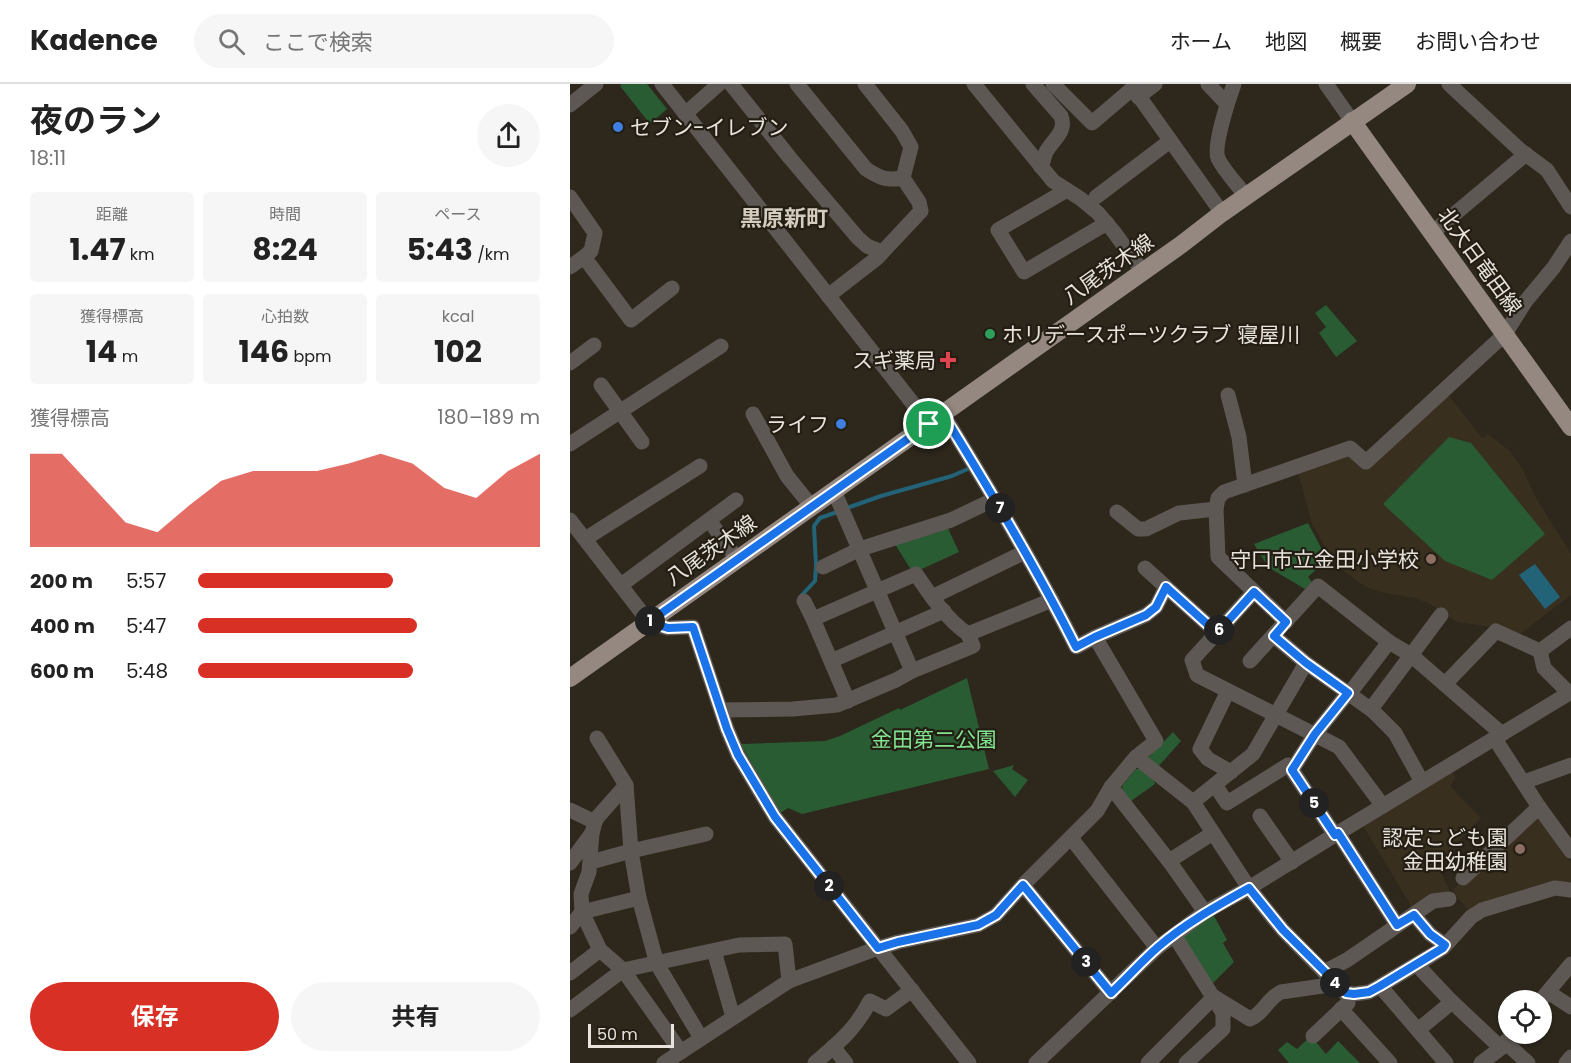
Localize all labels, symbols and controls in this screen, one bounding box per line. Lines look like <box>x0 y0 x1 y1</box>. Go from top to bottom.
search box <box>194 14 614 68</box>
text: Kadence <box>30 21 158 60</box>
icon: search <box>215 25 248 58</box>
text: ここで検索 <box>263 27 373 58</box>
text: ホーム <box>1170 27 1232 56</box>
text: 地図 <box>1265 27 1307 56</box>
text: 概要 <box>1340 27 1382 56</box>
text: お問い合わせ <box>1415 27 1541 56</box>
text: 夜のラン <box>30 97 162 144</box>
button: share <box>477 104 540 167</box>
place label: セブン-イレブン <box>630 113 789 142</box>
marker: セブン-イレブン <box>611 120 625 134</box>
text: 18:11 <box>30 144 66 172</box>
street label: 北大日竜田線 <box>1431 202 1529 320</box>
text: 距離 <box>96 203 128 226</box>
text: 時間 <box>269 203 301 226</box>
text: ペース <box>434 203 482 226</box>
district label: 黒原新町 <box>740 203 828 234</box>
street label: 八尾茨木線 <box>1057 227 1159 311</box>
text: 1.47 <box>69 228 126 271</box>
text: 8:24 <box>252 228 318 271</box>
text: 5:43 <box>406 228 473 271</box>
text: km <box>126 243 155 266</box>
text: /km <box>473 243 510 266</box>
text: 獲得標高 <box>80 305 144 328</box>
text: 心拍数 <box>261 305 309 328</box>
text: kcal <box>442 305 474 328</box>
place label: ホリデースポーツクラブ 寝屋川 <box>1002 320 1300 349</box>
marker: ホリデースポーツクラブ 寝屋川 <box>983 327 997 341</box>
text: 14 <box>86 330 117 373</box>
text: 146 <box>238 330 289 373</box>
text: 102 <box>434 330 482 373</box>
text: m <box>117 345 138 368</box>
text: bpm <box>289 345 332 368</box>
place label: スギ薬局 <box>852 346 936 375</box>
marker: スギ薬局 <box>941 353 955 367</box>
pin <box>903 398 954 449</box>
text: 180–189 m <box>437 403 540 431</box>
text: 獲得標高 <box>30 404 110 432</box>
icon: arrive <box>912 407 945 440</box>
place label: ライフ <box>766 410 829 439</box>
marker: ライフ <box>834 417 848 431</box>
pin: 7 <box>985 493 1015 523</box>
text: 7 <box>996 496 1004 519</box>
street label: 八尾茨木線 <box>660 508 762 592</box>
place label: 守口市立金田小学校 <box>1230 545 1419 574</box>
marker: 守口市立金田小学校 <box>1424 552 1438 566</box>
text: 200 m <box>30 567 93 595</box>
text: 5:57 <box>126 567 166 595</box>
pin: 1 <box>635 606 665 636</box>
text: 1 <box>647 609 653 632</box>
text: 400 m <box>30 612 95 640</box>
text: 5:47 <box>126 612 166 640</box>
pin: 6 <box>1204 615 1234 645</box>
text: 6 <box>1214 618 1224 641</box>
text: 600 m <box>30 657 94 685</box>
text: 5:48 <box>126 657 168 685</box>
park label: 金田第二公園 <box>871 725 997 754</box>
pin: 5 <box>1299 788 1329 818</box>
text: 5 <box>1309 791 1319 814</box>
place label: 認定こども園 金田幼稚園 <box>1382 823 1508 876</box>
marker: 認定こども園 金田幼稚園 <box>1513 842 1527 856</box>
pin: 2 <box>814 871 844 901</box>
text: 2 <box>824 874 834 897</box>
pin: 3 <box>1071 947 1101 977</box>
text: 3 <box>1081 950 1091 973</box>
pin: 4 <box>1320 968 1350 998</box>
text: 4 <box>1330 971 1340 994</box>
button: 保存 <box>30 982 279 1051</box>
button: 共有 <box>291 982 540 1051</box>
map controls <box>1498 990 1552 1044</box>
button: locate <box>1498 990 1552 1044</box>
scale bar <box>588 1021 674 1048</box>
text: 50 m <box>597 1023 638 1046</box>

